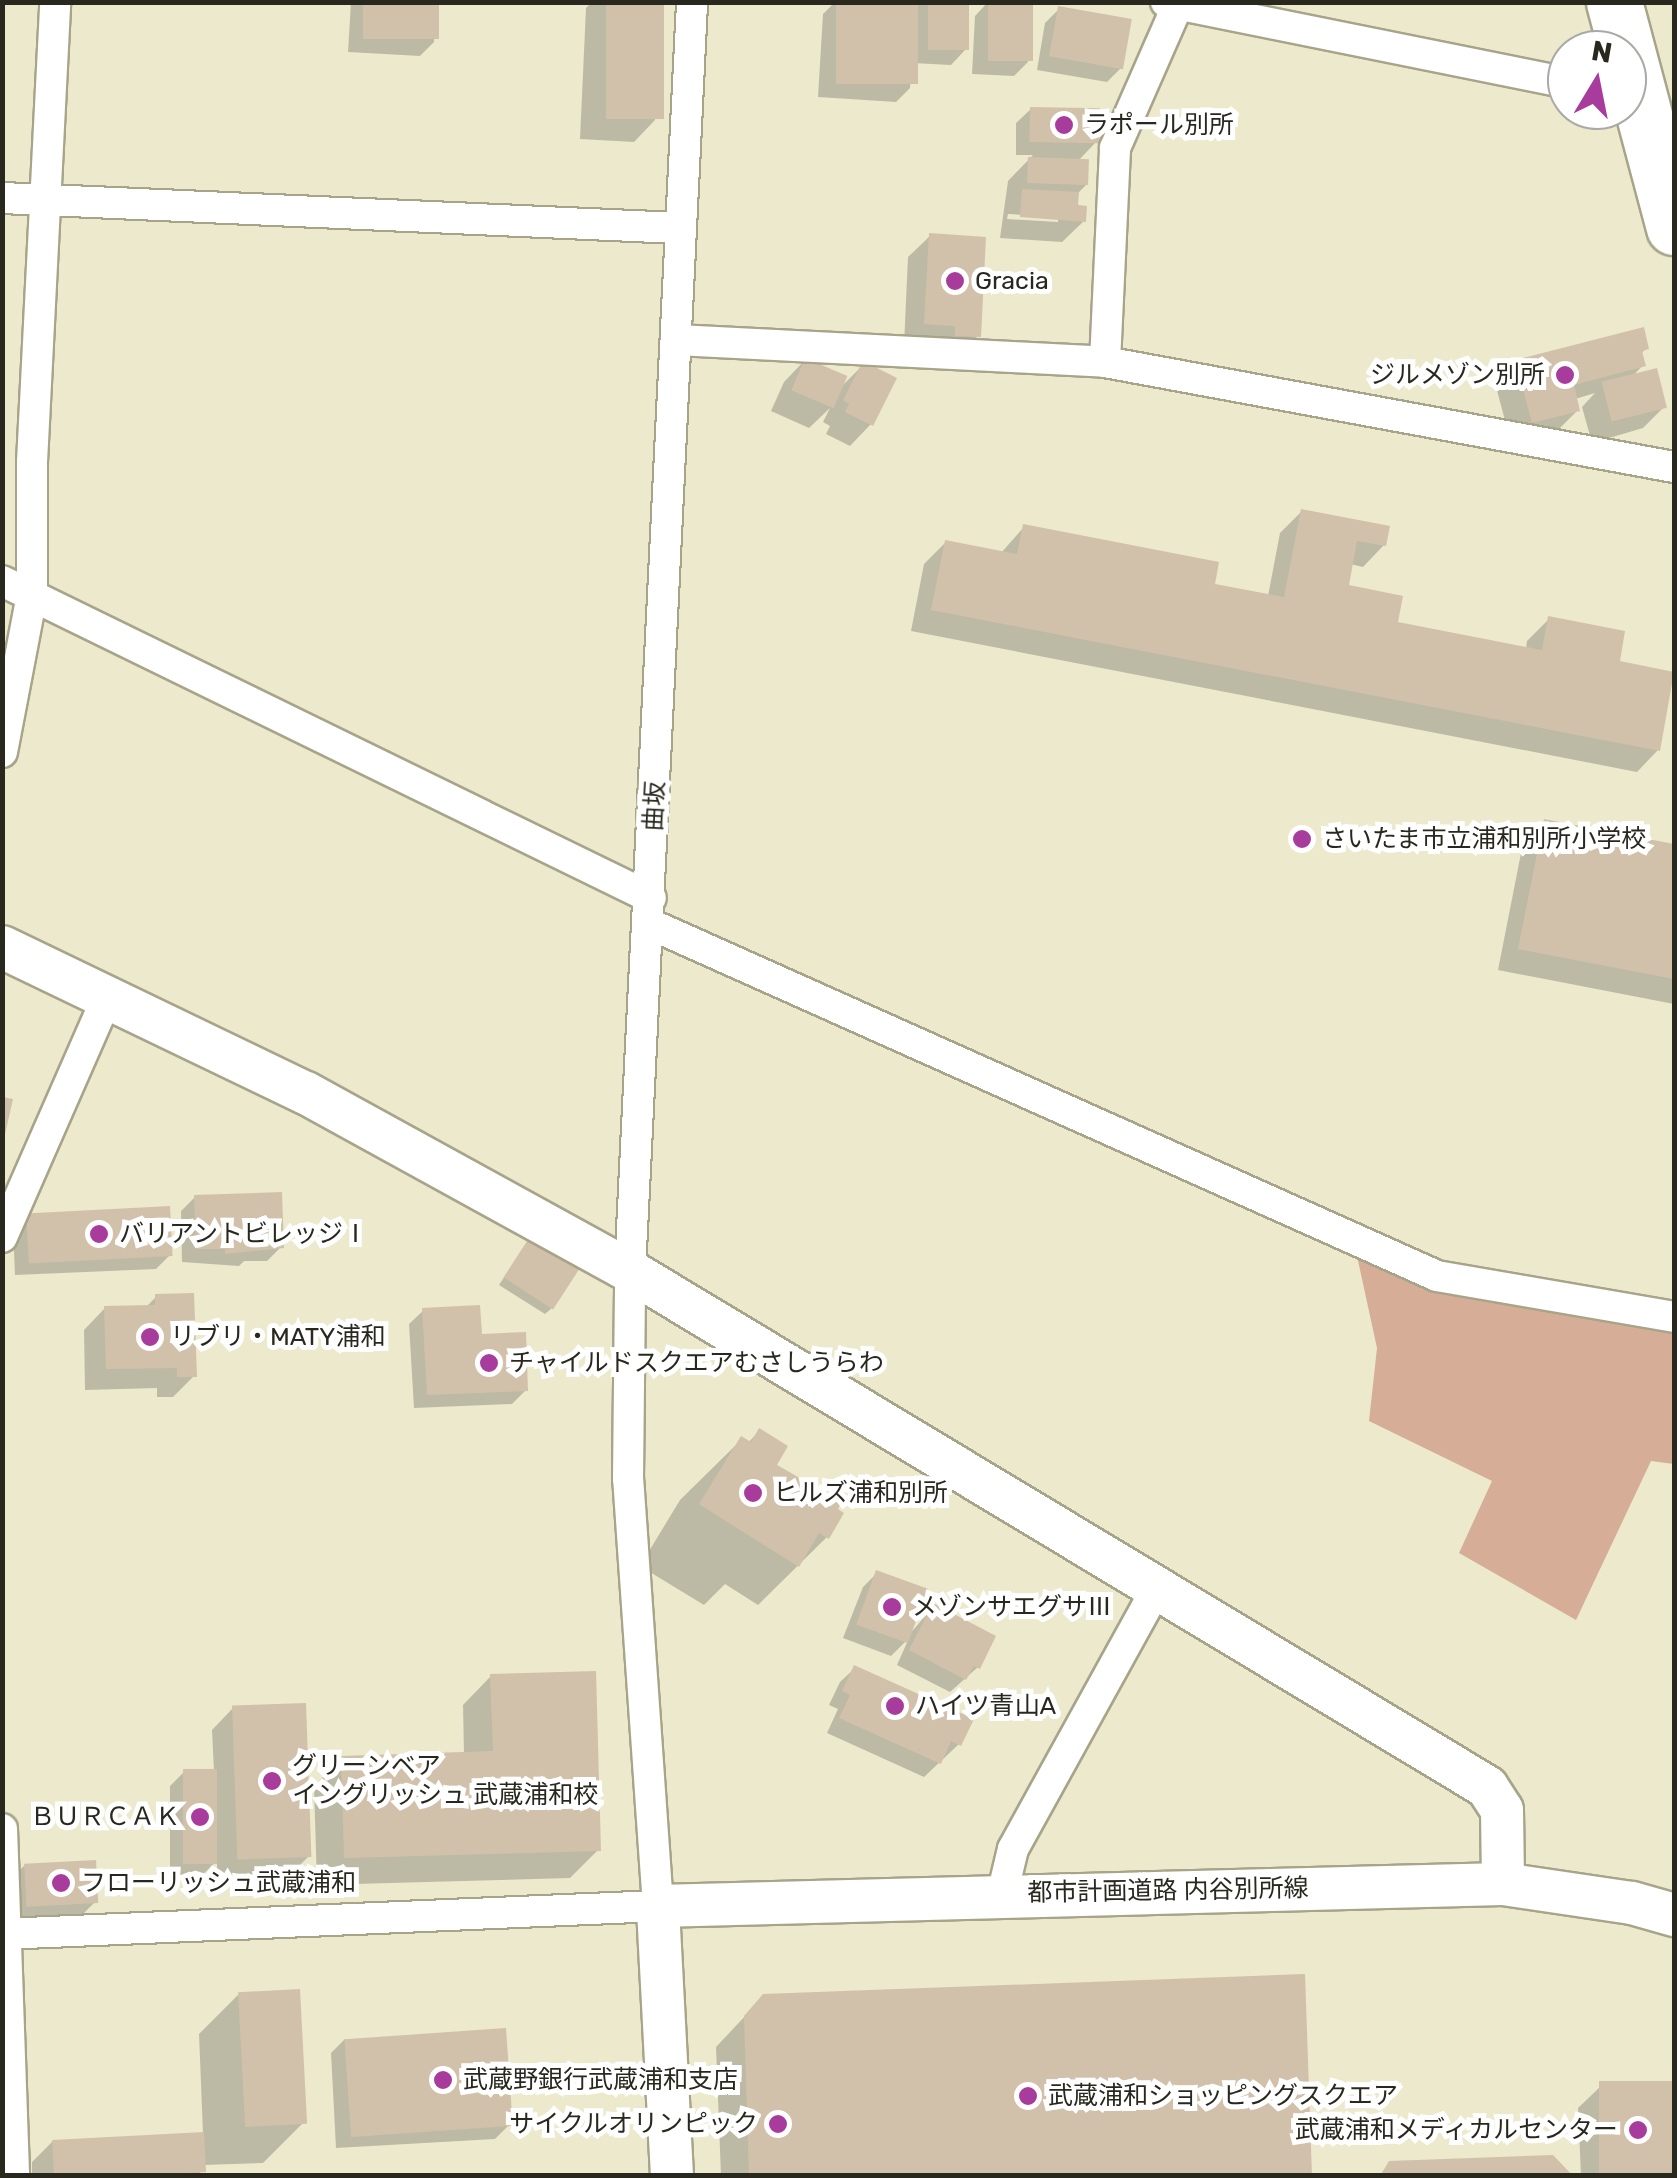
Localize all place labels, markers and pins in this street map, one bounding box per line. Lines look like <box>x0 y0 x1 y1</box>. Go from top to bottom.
place label: ラポール別所 <box>1084 110 1234 140</box>
marker: ラポール別所 <box>1053 114 1075 136</box>
place label: Gracia <box>975 266 1049 296</box>
marker: Gracia <box>944 270 966 292</box>
place label: ジルメゾン別所 <box>1370 360 1545 390</box>
marker: ジルメゾン別所 <box>1554 364 1576 386</box>
place label: さいたま市立浦和別所小学校 <box>1322 824 1647 854</box>
marker: さいたま市立浦和別所小学校 <box>1291 828 1313 850</box>
place label: バリアントビレッジⅠ <box>119 1219 369 1249</box>
marker: バリアントビレッジⅠ <box>88 1223 110 1245</box>
place label: リブリ・MATY浦和 <box>170 1322 385 1352</box>
marker: リブリ・MATY浦和 <box>139 1326 161 1348</box>
place label: チャイルドスクエアむさしうらわ <box>509 1348 884 1378</box>
marker: チャイルドスクエアむさしうらわ <box>478 1352 500 1374</box>
place label: ヒルズ浦和別所 <box>773 1478 948 1508</box>
marker: ヒルズ浦和別所 <box>742 1482 764 1504</box>
place label: メゾンサエグサⅢ <box>912 1592 1112 1622</box>
marker: メゾンサエグサⅢ <box>881 1596 903 1618</box>
place label: ハイツ青山A <box>915 1691 1057 1721</box>
marker: ハイツ青山A <box>884 1695 906 1717</box>
place label: グリーンベア イングリッシュ 武蔵浦和校 <box>292 1752 598 1811</box>
marker: グリーンベア イングリッシュ 武蔵浦和校 <box>261 1770 283 1792</box>
place label: ＢＵＲＣＡＫ <box>30 1802 180 1832</box>
marker: ＢＵＲＣＡＫ <box>189 1806 211 1828</box>
place label: フローリッシュ武蔵浦和 <box>81 1868 356 1898</box>
marker: フローリッシュ武蔵浦和 <box>50 1872 72 1894</box>
place label: 武蔵野銀行武蔵浦和支店 <box>463 2065 738 2095</box>
marker: 武蔵野銀行武蔵浦和支店 <box>432 2069 454 2091</box>
place label: 武蔵浦和ショッピングスクエア <box>1048 2081 1398 2111</box>
marker: 武蔵浦和ショッピングスクエア <box>1017 2085 1039 2107</box>
place label: サイクルオリンピック <box>508 2109 758 2139</box>
marker: サイクルオリンピック <box>767 2113 789 2135</box>
place label: 武蔵浦和メディカルセンター <box>1293 2115 1618 2145</box>
marker: 武蔵浦和メディカルセンター <box>1627 2119 1649 2141</box>

